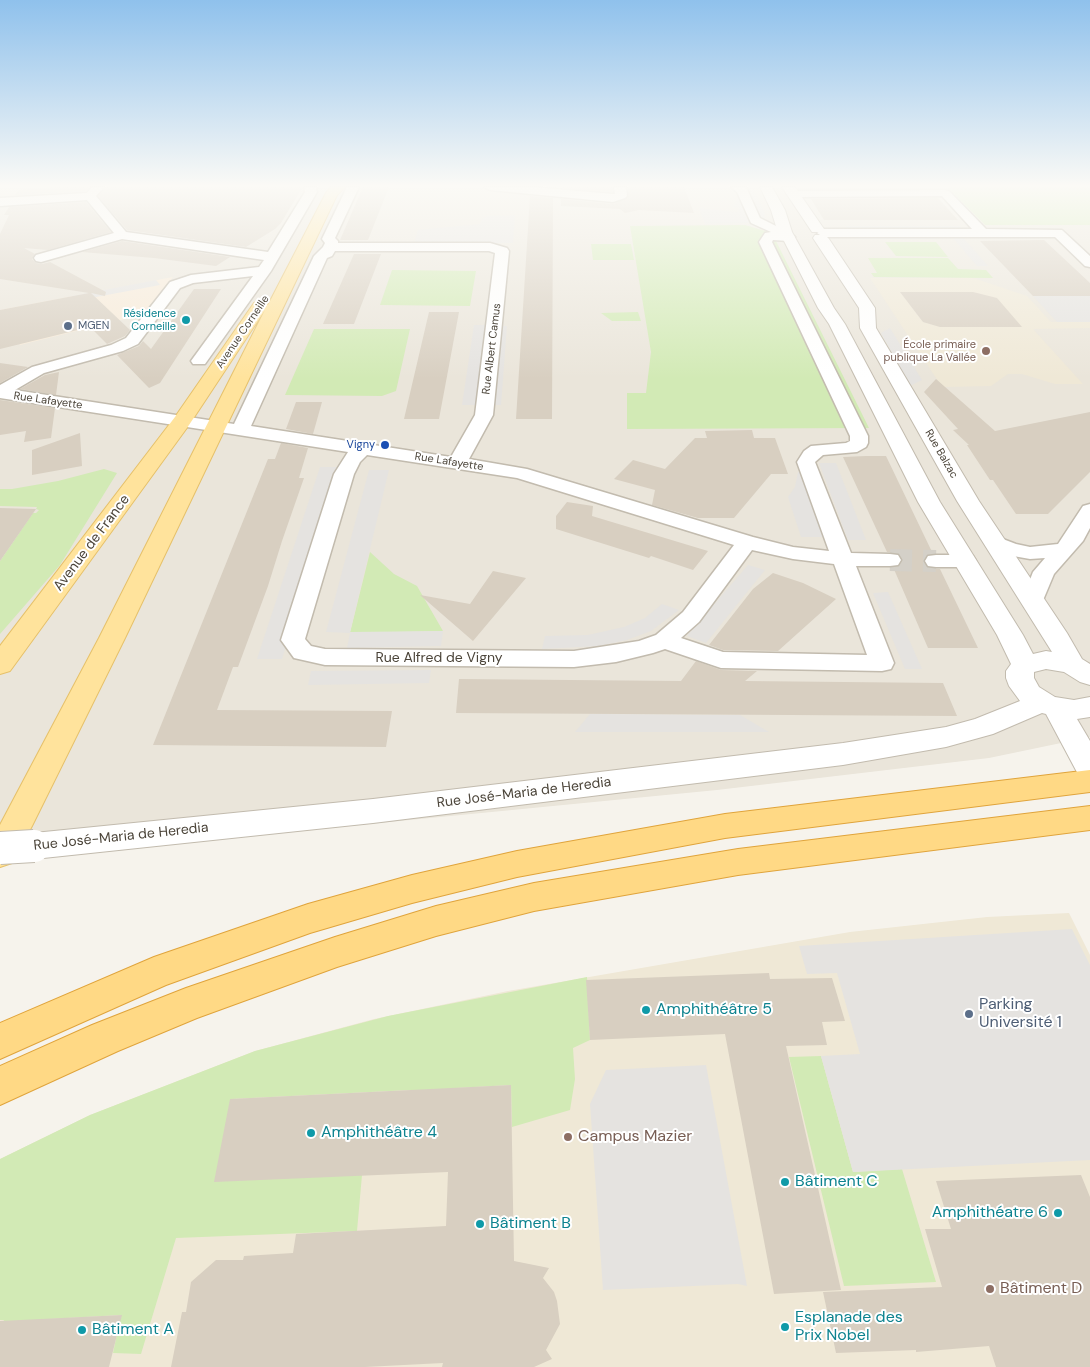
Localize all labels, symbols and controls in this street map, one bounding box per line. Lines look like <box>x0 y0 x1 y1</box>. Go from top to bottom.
street label: Avenue Corneille <box>214 293 272 371</box>
street label: Rue Albert Camus <box>480 303 504 395</box>
place label: Résidence Corneille <box>123 307 176 333</box>
marker: Résidence Corneille <box>180 314 192 326</box>
place label: MGEN <box>78 319 109 333</box>
marker: MGEN <box>62 320 74 332</box>
place label: École primaire publique La Vallée <box>884 338 976 364</box>
marker: École primaire publique La Vallée <box>980 345 992 357</box>
street label: Rue Lafayette <box>13 390 83 412</box>
street label: Rue Balzac <box>922 427 960 481</box>
place label: Vigny <box>347 438 375 452</box>
marker: Vigny <box>379 439 391 451</box>
street label: Rue Lafayette <box>414 450 484 474</box>
street label: Avenue de France <box>50 492 134 594</box>
street label: Rue Alfred de Vigny <box>375 650 503 666</box>
street label: Rue José-Maria de Heredia <box>436 774 612 812</box>
street label: Rue José-Maria de Heredia <box>33 819 209 855</box>
place label: Parking Université 1 <box>979 995 1062 1033</box>
place label: Amphithéâtre 5 <box>656 1000 772 1020</box>
marker: Amphithéâtre 5 <box>640 1004 652 1016</box>
marker: Parking Université 1 <box>963 1008 975 1020</box>
place label: Amphithéâtre 4 <box>321 1123 437 1143</box>
marker: Amphithéâtre 4 <box>305 1127 317 1139</box>
place label: Campus Mazier <box>578 1127 692 1147</box>
marker: Campus Mazier <box>562 1131 574 1143</box>
place label: Bâtiment C <box>795 1172 878 1192</box>
marker: Bâtiment C <box>779 1176 791 1188</box>
place label: Amphithéatre 6 <box>932 1203 1048 1223</box>
marker: Amphithéatre 6 <box>1052 1207 1064 1219</box>
place label: Bâtiment B <box>490 1214 571 1234</box>
marker: Bâtiment B <box>474 1218 486 1230</box>
place label: Bâtiment D <box>1000 1279 1082 1299</box>
marker: Bâtiment D <box>984 1283 996 1295</box>
place label: Esplanade des Prix Nobel <box>795 1308 903 1346</box>
place label: Bâtiment A <box>92 1320 174 1340</box>
marker: Esplanade des Prix Nobel <box>779 1321 791 1333</box>
marker: Bâtiment A <box>76 1324 88 1336</box>

